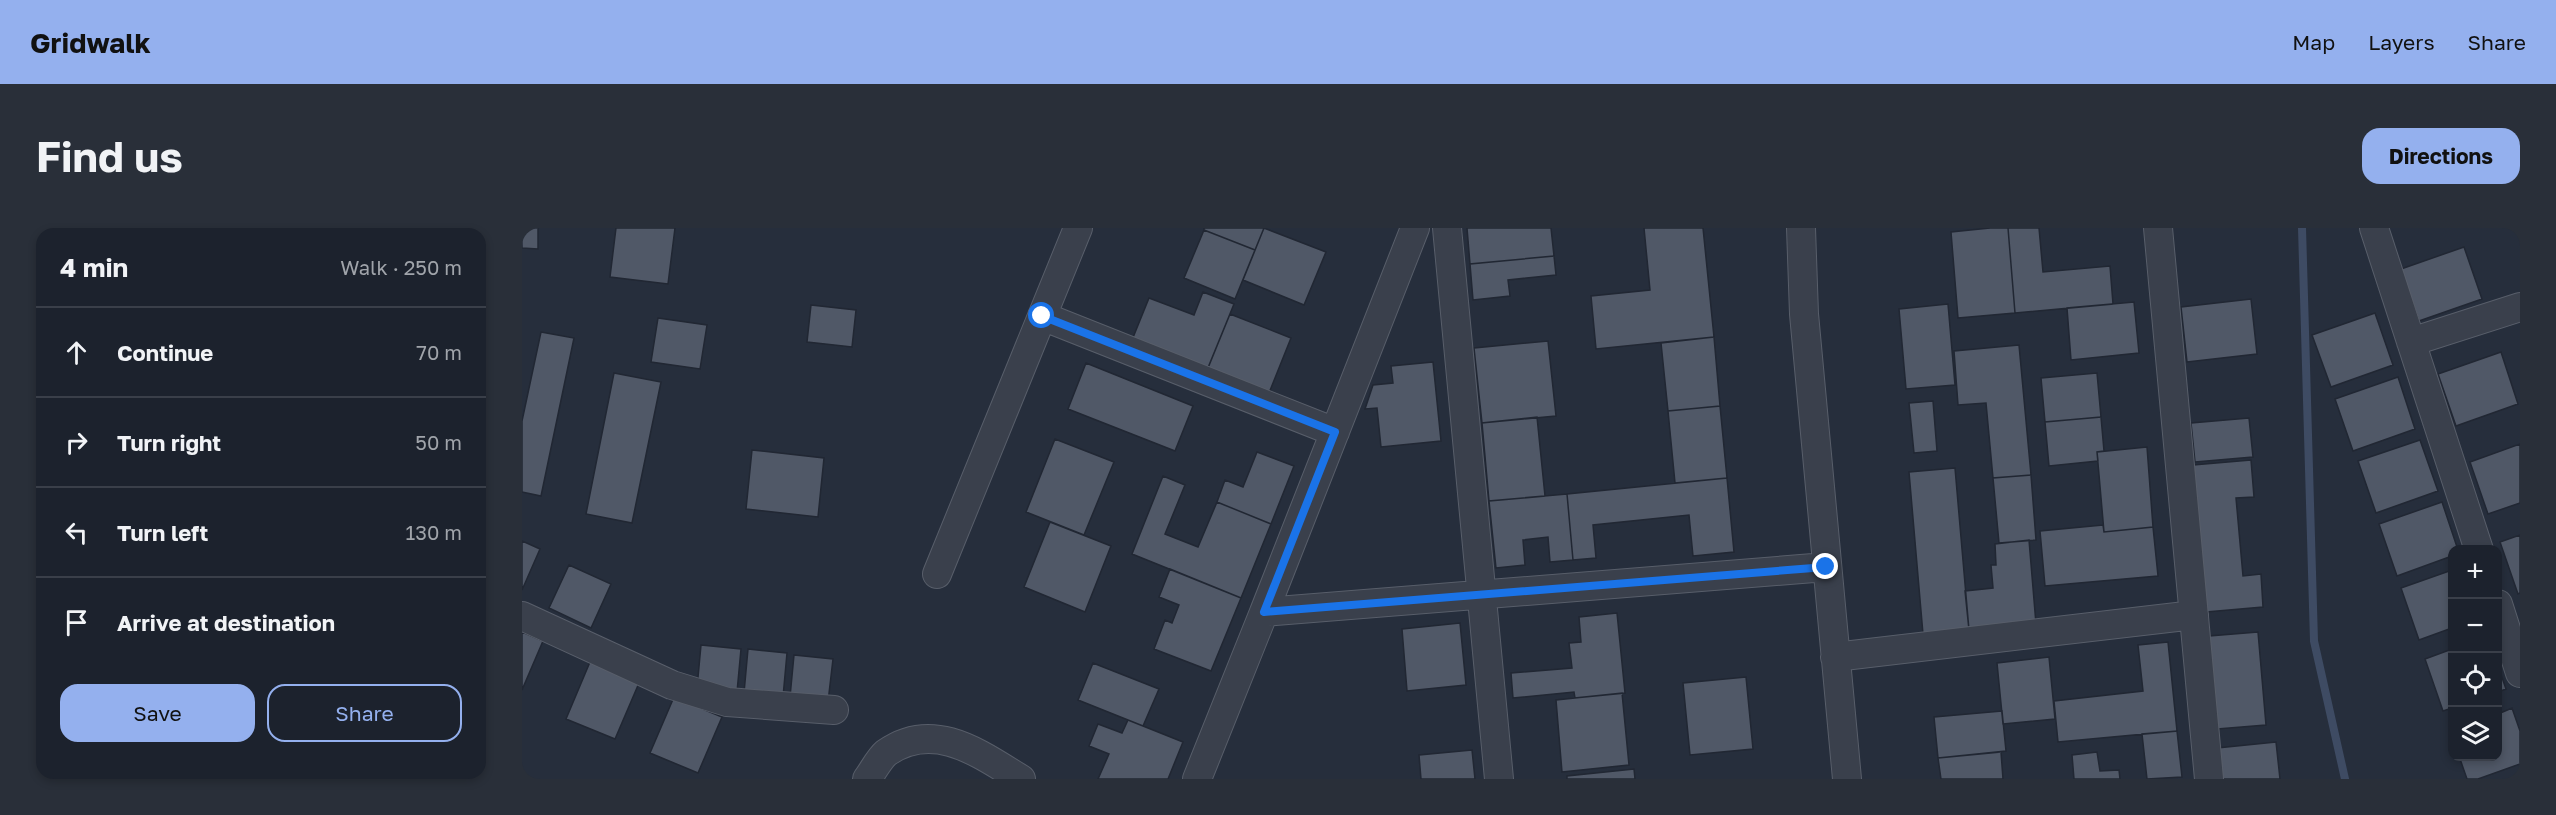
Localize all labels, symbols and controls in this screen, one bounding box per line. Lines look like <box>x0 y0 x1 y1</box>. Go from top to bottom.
text: Gridwalk <box>30 26 151 59</box>
text: Map <box>2292 29 2335 55</box>
text: Layers <box>2368 29 2435 55</box>
text: Share <box>2468 29 2526 55</box>
button: Directions <box>2362 128 2520 184</box>
text: Find us <box>36 131 183 181</box>
text: 4 min <box>60 252 128 283</box>
text: Walk · 250 m <box>340 255 462 279</box>
route start <box>1028 302 1054 328</box>
icon: ahead <box>60 336 93 369</box>
text: Continue <box>117 339 213 366</box>
text: 70 m <box>416 340 462 364</box>
icon: right <box>60 426 93 459</box>
text: Turn right <box>117 429 221 456</box>
text: 50 m <box>415 430 462 454</box>
icon: left <box>60 516 93 549</box>
text: Turn left <box>117 519 208 546</box>
text: 130 m <box>406 520 462 544</box>
map controls <box>2448 545 2502 761</box>
button: + <box>2448 545 2502 599</box>
route end <box>1812 553 1838 579</box>
button: − <box>2448 599 2502 653</box>
icon: arrive <box>60 606 93 639</box>
text: Arrive at destination <box>117 609 335 636</box>
button: locate <box>2448 653 2502 707</box>
button: Save <box>60 684 255 742</box>
button: Share <box>267 684 462 742</box>
button: layers <box>2448 707 2502 761</box>

